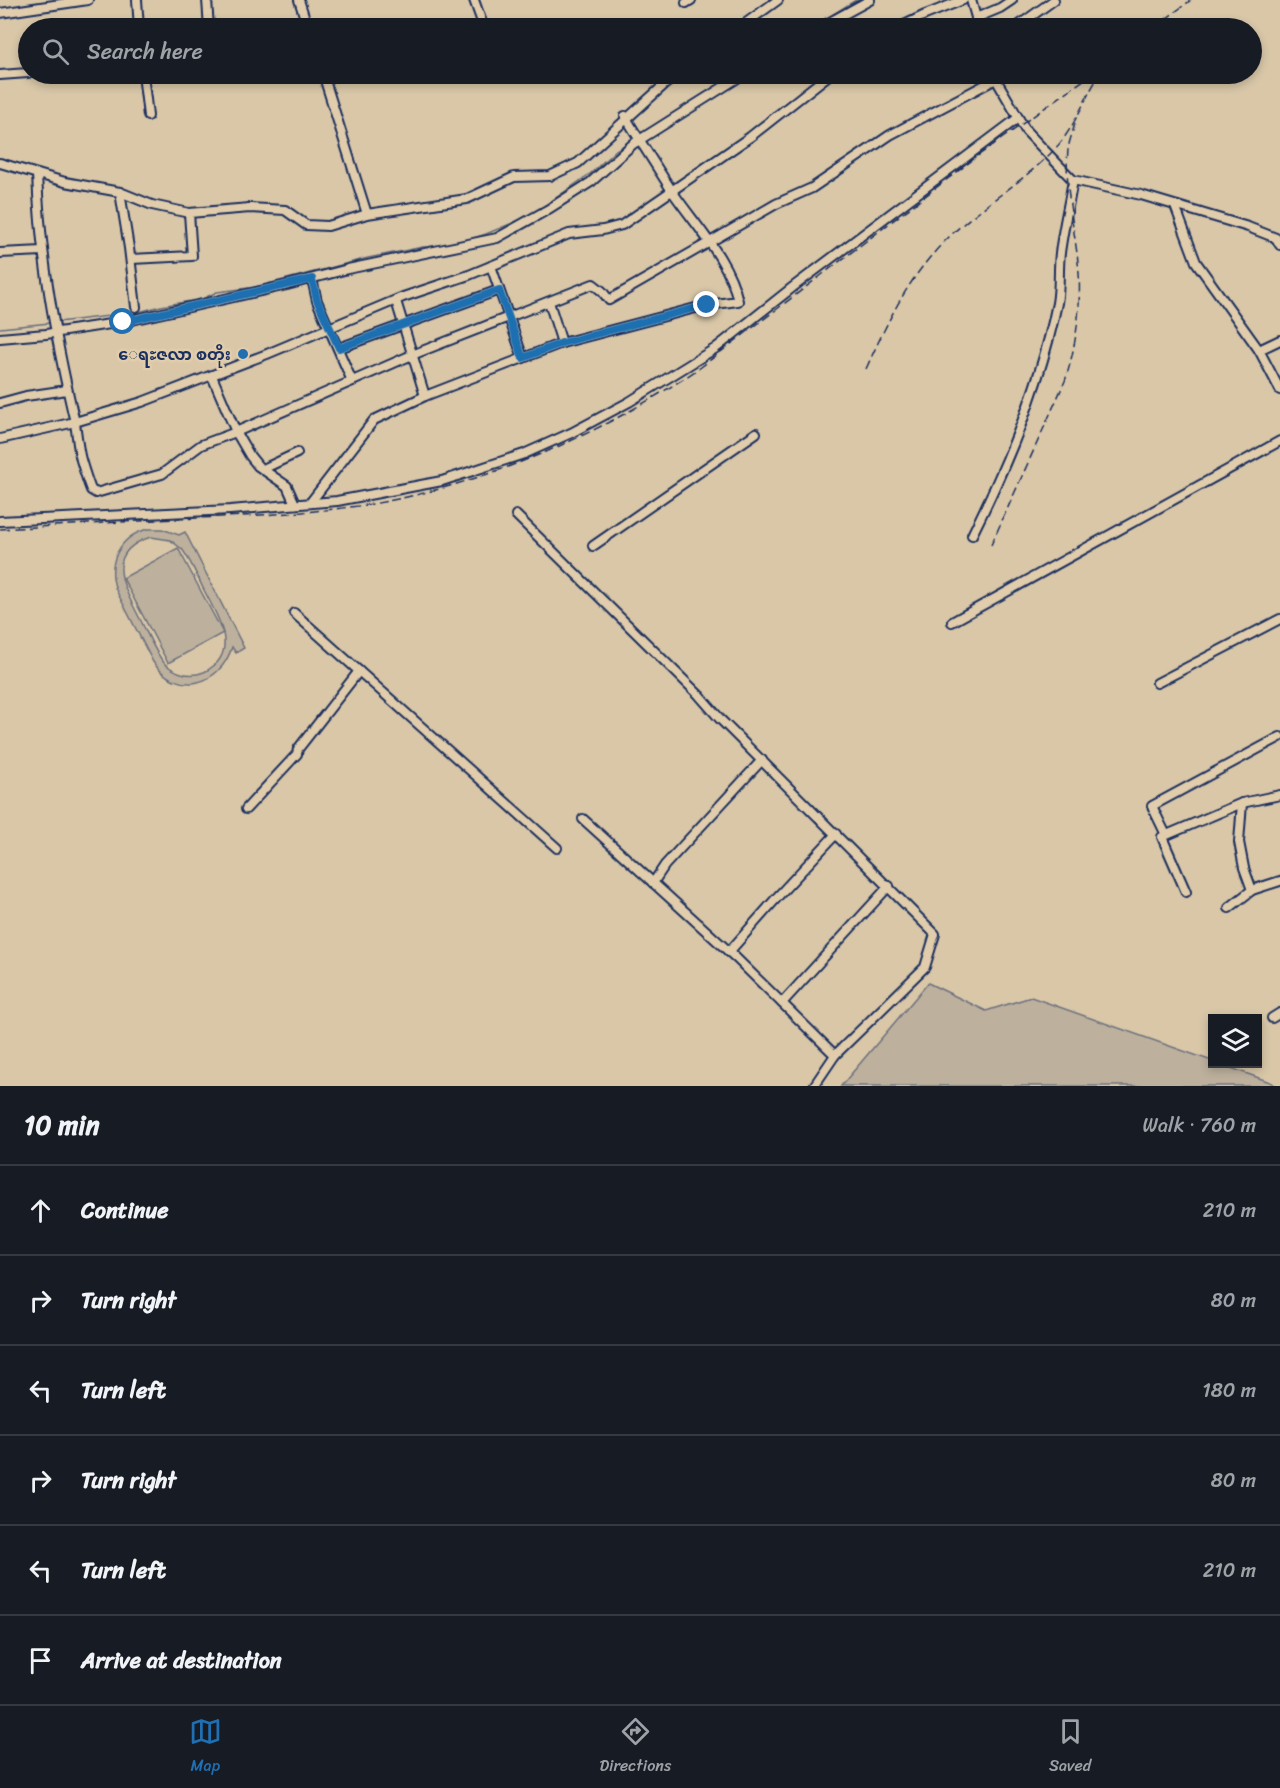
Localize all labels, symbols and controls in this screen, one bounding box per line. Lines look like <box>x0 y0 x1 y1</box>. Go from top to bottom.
search box <box>18 18 1262 84</box>
text: Search here <box>87 32 203 71</box>
icon: search <box>39 35 72 68</box>
route end <box>693 291 719 317</box>
route start <box>109 308 135 334</box>
place label: ေရႊဇလာ စတိုး <box>118 340 231 369</box>
marker: ေရႊဇလာ စတိုး <box>236 347 250 361</box>
map controls <box>1208 1014 1262 1068</box>
button: layers <box>1208 1014 1262 1068</box>
text: 10 min <box>24 1102 100 1148</box>
text: Walk · 760 m <box>1142 1108 1256 1143</box>
text: Continue <box>81 1191 169 1230</box>
text: 210 m <box>1203 1193 1256 1228</box>
icon: ahead <box>24 1194 57 1227</box>
text: Turn right <box>81 1281 176 1320</box>
text: 80 m <box>1211 1283 1256 1318</box>
icon: right <box>24 1284 57 1317</box>
text: Turn left <box>81 1371 166 1410</box>
text: 180 m <box>1202 1373 1256 1408</box>
icon: left <box>24 1374 57 1407</box>
text: Turn right <box>81 1461 176 1500</box>
text: 80 m <box>1211 1463 1256 1498</box>
icon: right <box>24 1464 57 1497</box>
text: Turn left <box>81 1551 166 1590</box>
text: 210 m <box>1203 1553 1256 1588</box>
icon: left <box>24 1554 57 1587</box>
text: Arrive at destination <box>81 1641 282 1680</box>
icon: arrive <box>24 1644 57 1677</box>
tab: Map <box>189 1715 222 1780</box>
tab: Directions <box>600 1715 671 1780</box>
tab: Saved <box>1049 1715 1091 1780</box>

